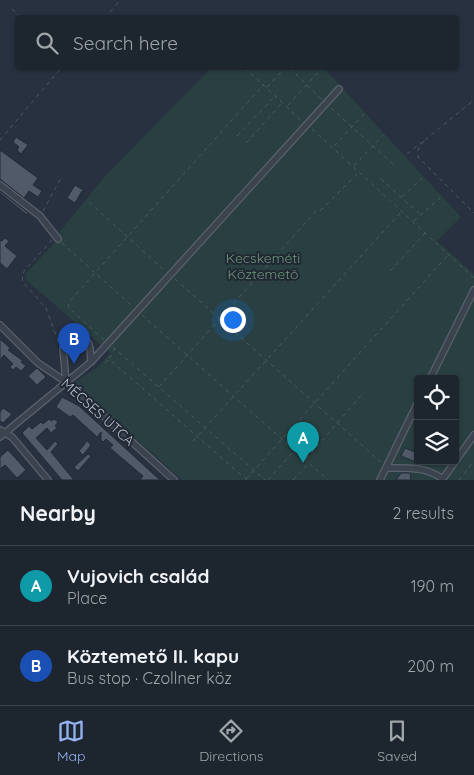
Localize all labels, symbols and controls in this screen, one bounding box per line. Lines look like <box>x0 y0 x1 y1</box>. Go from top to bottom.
search box <box>15 15 459 70</box>
icon: search <box>33 29 61 57</box>
text: Search here <box>73 31 178 55</box>
park label: Kecskeméti Köztemető <box>226 249 300 283</box>
your location <box>220 307 246 333</box>
pin: B <box>58 323 90 364</box>
street label: MÉCSES UTCA <box>58 374 138 450</box>
map controls <box>414 375 459 465</box>
button: locate <box>414 375 459 420</box>
button: layers <box>414 420 459 465</box>
pin: A <box>287 422 319 463</box>
text: Nearby <box>20 500 96 526</box>
text: 2 results <box>392 503 454 523</box>
text: Vujovich család <box>67 564 209 588</box>
text: A <box>31 576 41 596</box>
text: 190 m <box>411 576 454 596</box>
text: Place <box>67 588 107 608</box>
text: Köztemető II. kapu <box>67 644 239 668</box>
text: B <box>31 656 41 676</box>
text: 200 m <box>407 656 454 676</box>
text: Bus stop · Czollner köz <box>67 668 232 688</box>
tab: Map <box>57 717 85 765</box>
tab: Directions <box>199 717 263 765</box>
tab: Saved <box>377 717 417 765</box>

